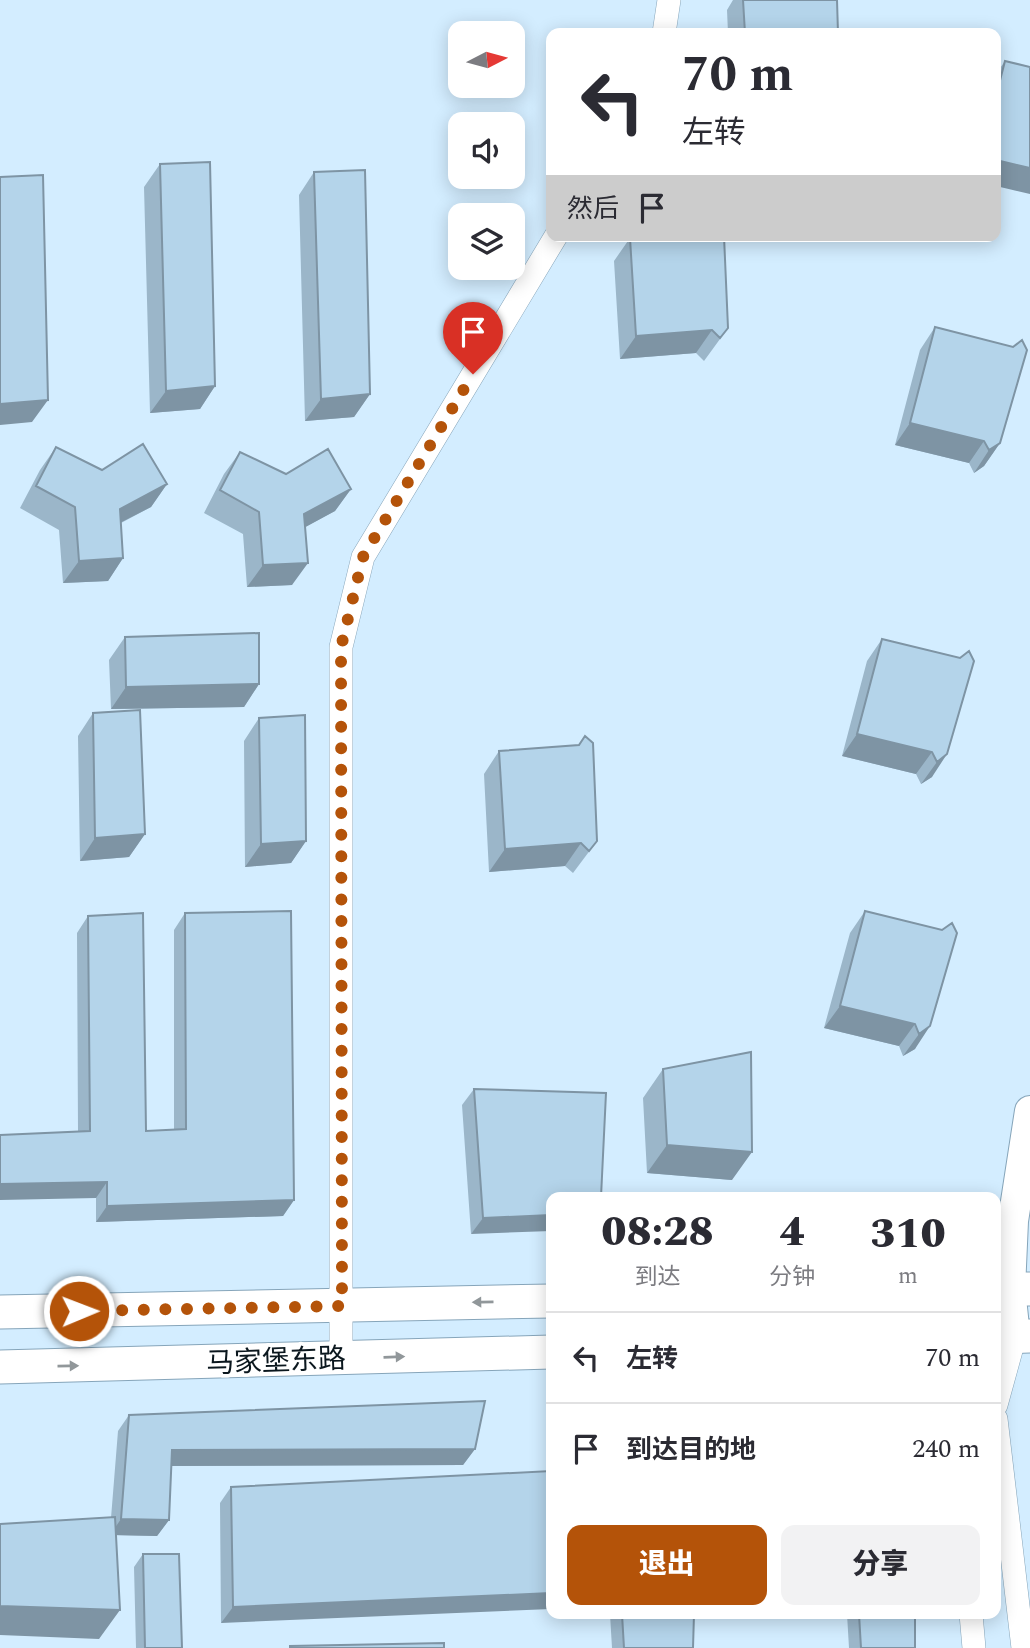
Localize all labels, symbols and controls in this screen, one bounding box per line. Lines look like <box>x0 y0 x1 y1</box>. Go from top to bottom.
north arrow <box>448 21 525 98</box>
map controls <box>448 21 525 280</box>
text: 70 m <box>682 38 793 113</box>
icon: left <box>567 56 658 147</box>
text: 左转 <box>682 109 746 158</box>
button: sound <box>448 112 525 189</box>
text: 然后 <box>567 189 619 229</box>
icon: arrive <box>633 189 671 227</box>
button: layers <box>448 203 525 280</box>
pin <box>443 302 503 374</box>
icon: arrive <box>454 313 492 351</box>
text: 08:28 <box>601 1201 714 1264</box>
text: 4 <box>779 1201 805 1264</box>
text: 310 <box>870 1203 946 1266</box>
text: m <box>898 1259 918 1294</box>
text: 到达 <box>634 1260 680 1295</box>
text: 分钟 <box>769 1260 815 1295</box>
position arrow <box>42 1274 116 1348</box>
one-way arrow <box>472 1297 494 1308</box>
street label: 马家堡东路 <box>205 1338 347 1385</box>
text: 70 m <box>925 1338 980 1378</box>
icon: left <box>567 1339 605 1377</box>
text: 左转 <box>626 1339 678 1379</box>
one-way arrow <box>383 1351 405 1362</box>
one-way arrow <box>57 1360 79 1371</box>
text: 240 m <box>912 1429 980 1469</box>
icon: arrive <box>567 1430 605 1468</box>
text: 到达目的地 <box>626 1430 756 1470</box>
button: 退出 <box>567 1525 767 1605</box>
button: 分享 <box>781 1525 980 1605</box>

